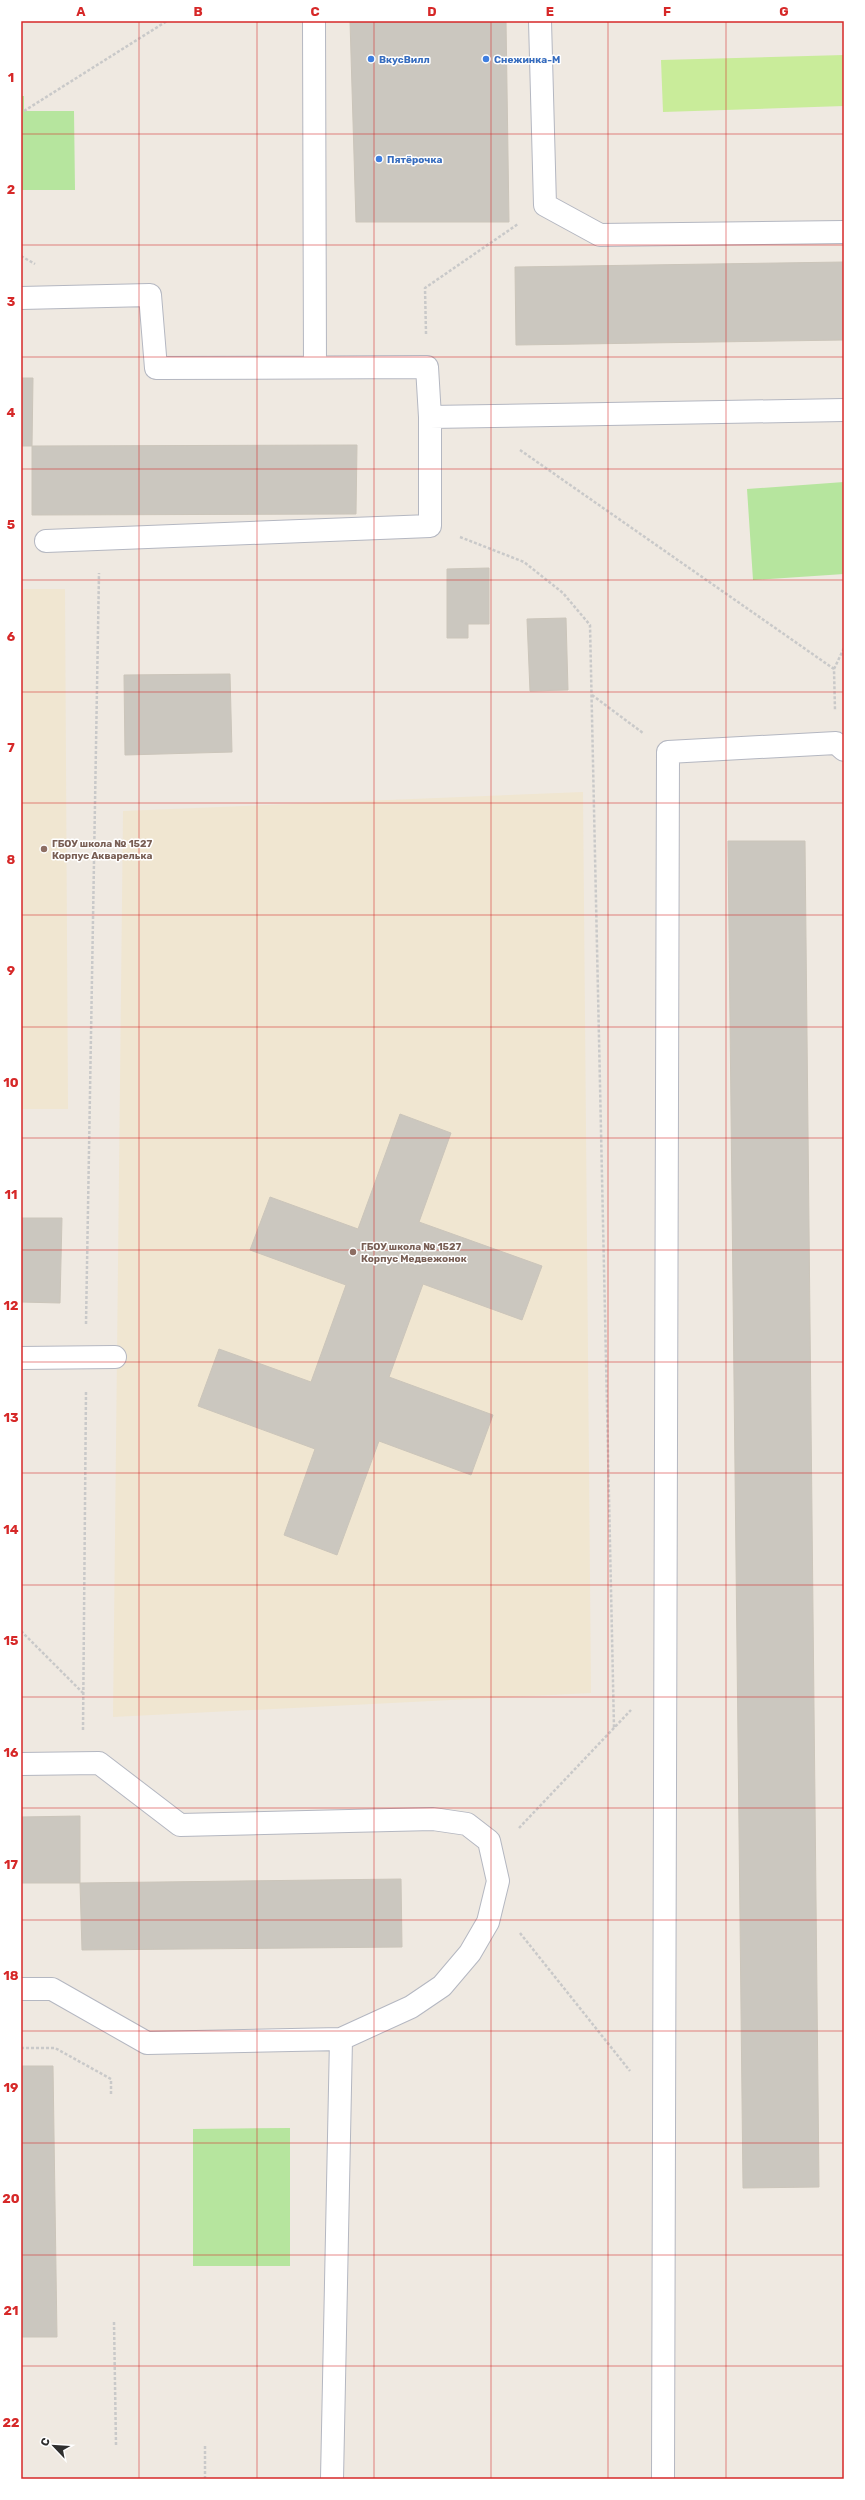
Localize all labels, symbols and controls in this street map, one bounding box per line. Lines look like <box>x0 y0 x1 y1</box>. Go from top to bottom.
text: A <box>76 4 86 19</box>
text: B <box>193 4 203 19</box>
text: C <box>310 4 320 19</box>
text: D <box>427 4 437 19</box>
text: E <box>546 4 554 19</box>
text: F <box>663 4 671 19</box>
text: G <box>779 4 789 19</box>
marker: ВкусВилл <box>366 54 376 64</box>
place label: ВкусВилл <box>379 54 430 66</box>
marker: Снежинка-М <box>481 54 491 64</box>
place label: Снежинка-М <box>494 54 560 66</box>
text: 1 <box>8 70 14 85</box>
marker: Пятёрочка <box>374 154 384 164</box>
place label: Пятёрочка <box>387 154 442 166</box>
text: 2 <box>7 182 15 197</box>
text: 3 <box>7 294 16 309</box>
text: 4 <box>7 405 16 420</box>
text: 5 <box>7 517 15 532</box>
text: 6 <box>7 629 16 644</box>
text: 7 <box>7 740 15 755</box>
place label: ГБОУ школа № 1527 Корпус Акварелька <box>52 838 153 862</box>
marker: ГБОУ школа № 1527 Корпус Акварелька <box>39 844 49 854</box>
text: 8 <box>7 852 16 867</box>
text: 9 <box>7 963 15 978</box>
text: 10 <box>3 1075 19 1090</box>
text: 11 <box>5 1187 17 1202</box>
place label: ГБОУ школа № 1527 Корпус Медвежонок <box>361 1241 467 1265</box>
marker: ГБОУ школа № 1527 Корпус Медвежонок <box>348 1247 358 1257</box>
text: 12 <box>4 1298 18 1313</box>
text: 13 <box>3 1410 19 1425</box>
text: 14 <box>3 1522 19 1537</box>
text: 15 <box>4 1633 18 1648</box>
text: 16 <box>4 1745 19 1760</box>
text: 17 <box>4 1857 19 1872</box>
text: 18 <box>3 1968 19 1983</box>
text: 19 <box>4 2080 18 2095</box>
text: 20 <box>2 2191 20 2206</box>
text: 21 <box>4 2303 18 2318</box>
text: 22 <box>3 2415 19 2430</box>
north arrow <box>34 2426 74 2466</box>
text: С <box>38 2435 53 2448</box>

